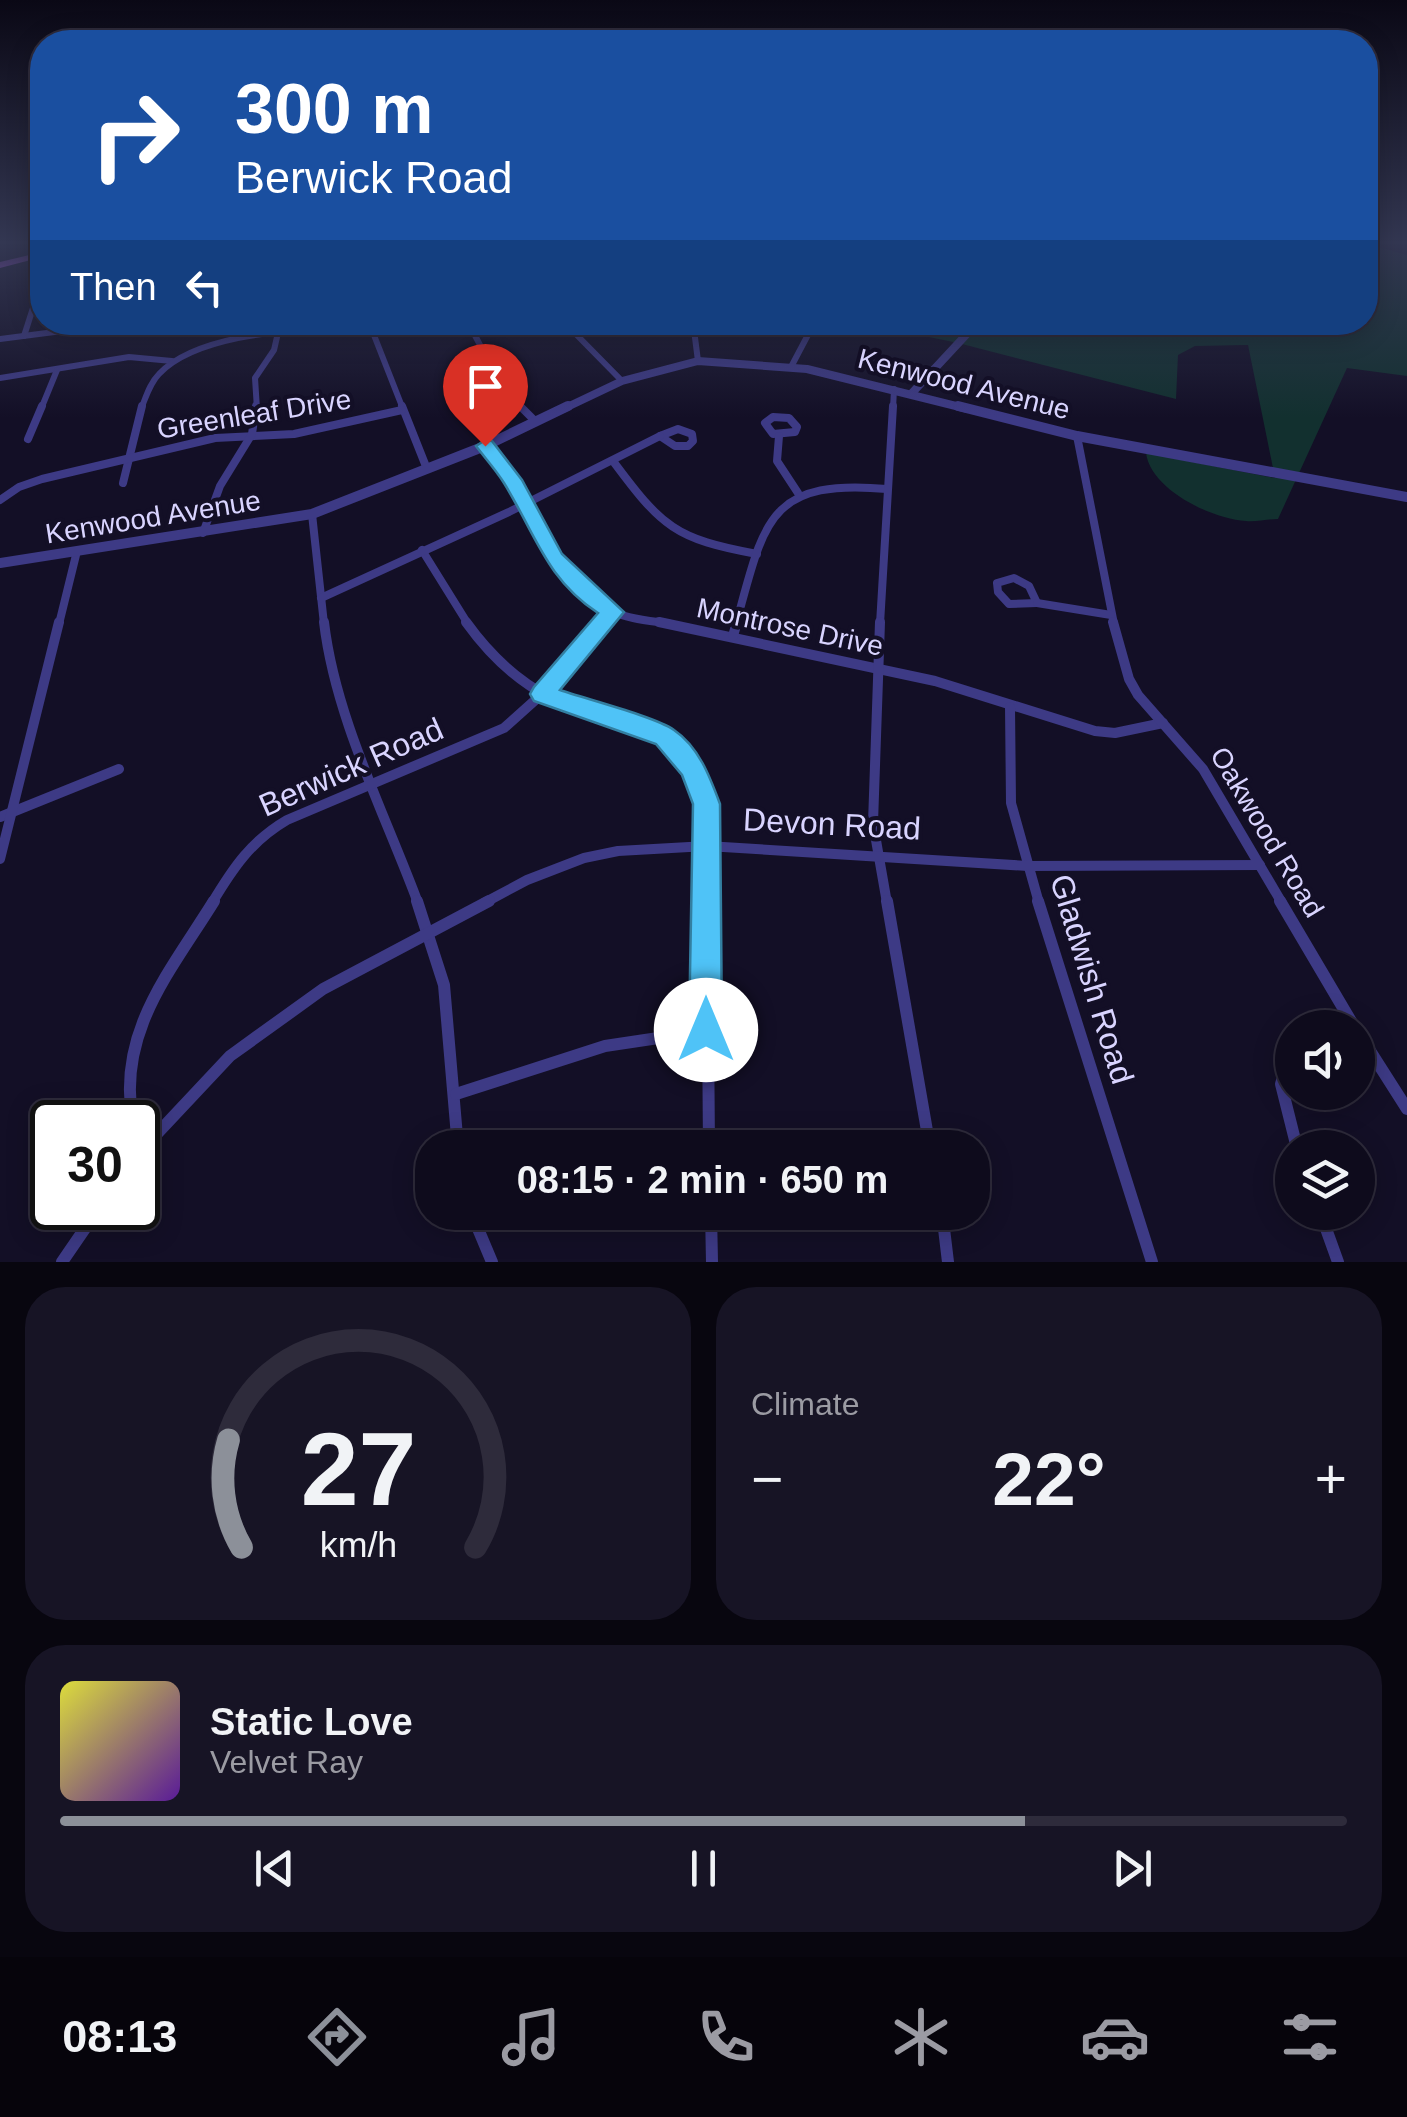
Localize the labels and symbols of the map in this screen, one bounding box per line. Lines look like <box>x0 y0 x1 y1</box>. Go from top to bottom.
street label: Kenwood Avenue <box>855 343 1073 425</box>
pin <box>443 344 528 447</box>
street label: Greenleaf Drive <box>155 383 353 445</box>
street label: Kenwood Avenue <box>43 485 263 549</box>
street label: Montrose Drive <box>694 592 886 662</box>
street label: Berwick Road <box>254 710 448 824</box>
street label: Oakwood Road <box>1204 741 1330 923</box>
street label: Devon Road <box>742 801 922 847</box>
street label: Gladwish Road <box>1043 870 1141 1088</box>
position arrow <box>654 978 758 1082</box>
speed limit sign: 30 <box>30 1100 160 1230</box>

